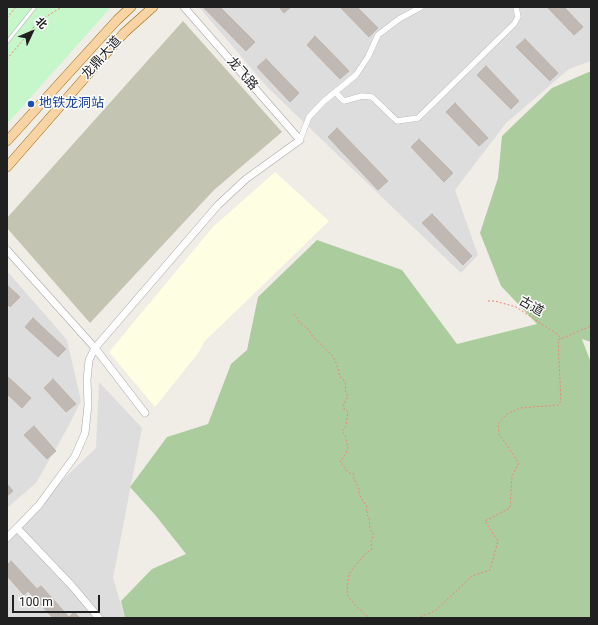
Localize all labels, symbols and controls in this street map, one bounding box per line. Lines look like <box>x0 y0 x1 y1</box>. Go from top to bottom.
north arrow <box>12 12 52 52</box>
text: 北 <box>32 15 49 32</box>
street label: 龙鼎大道 <box>79 33 125 83</box>
street label: 龙飞路 <box>223 54 261 94</box>
place label: 地铁龙洞站 <box>39 96 104 112</box>
marker: 地铁龙洞站 <box>26 99 36 109</box>
street label: 古道 <box>516 294 546 320</box>
scale bar <box>14 587 102 613</box>
text: 100 m <box>19 595 53 609</box>

